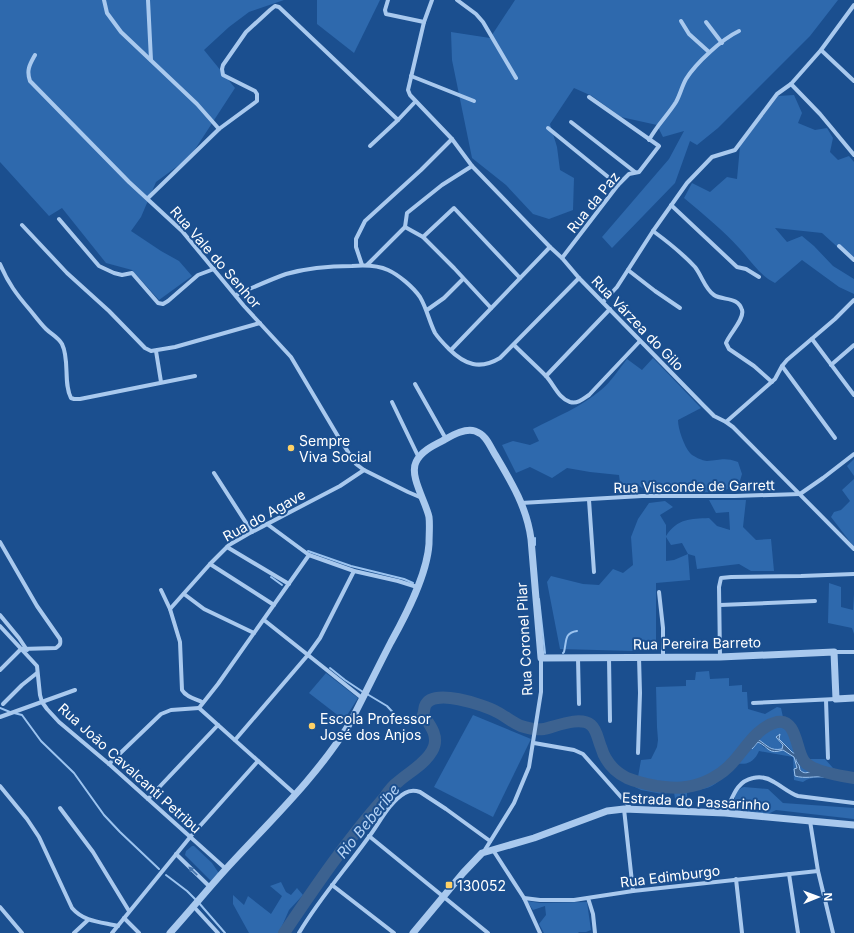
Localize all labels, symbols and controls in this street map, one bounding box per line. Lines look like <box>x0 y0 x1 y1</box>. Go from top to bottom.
street label: Rua da Paz <box>563 168 623 236</box>
street label: Rua Vale do Senhor <box>167 202 265 312</box>
street label: Rua Várzea do Gilo <box>588 272 688 374</box>
place label: Sempre Viva Social <box>299 432 372 465</box>
marker: Sempre Viva Social <box>286 443 296 453</box>
street label: Rua Visconde de Garrett <box>613 476 775 496</box>
street label: Rua do Agave <box>220 485 308 545</box>
street label: Rua Coronel Pilar <box>513 582 535 696</box>
street label: Rua Pereira Barreto <box>633 633 761 653</box>
street label: Rua João Cavalcanti Petribu <box>55 699 205 837</box>
place label: Escola Professor José dos Anjos <box>320 710 431 743</box>
marker: Escola Professor José dos Anjos <box>307 721 317 731</box>
water label: Rio Beberibe <box>332 780 404 862</box>
street label: Estrada do Passarinho <box>622 789 770 813</box>
street label: Rua Edimburgo <box>619 861 721 891</box>
one-way arrow <box>188 866 198 876</box>
place label: 130052 <box>457 877 506 894</box>
north arrow <box>798 877 838 917</box>
marker: 130052 <box>444 880 454 890</box>
text: N <box>821 893 835 901</box>

